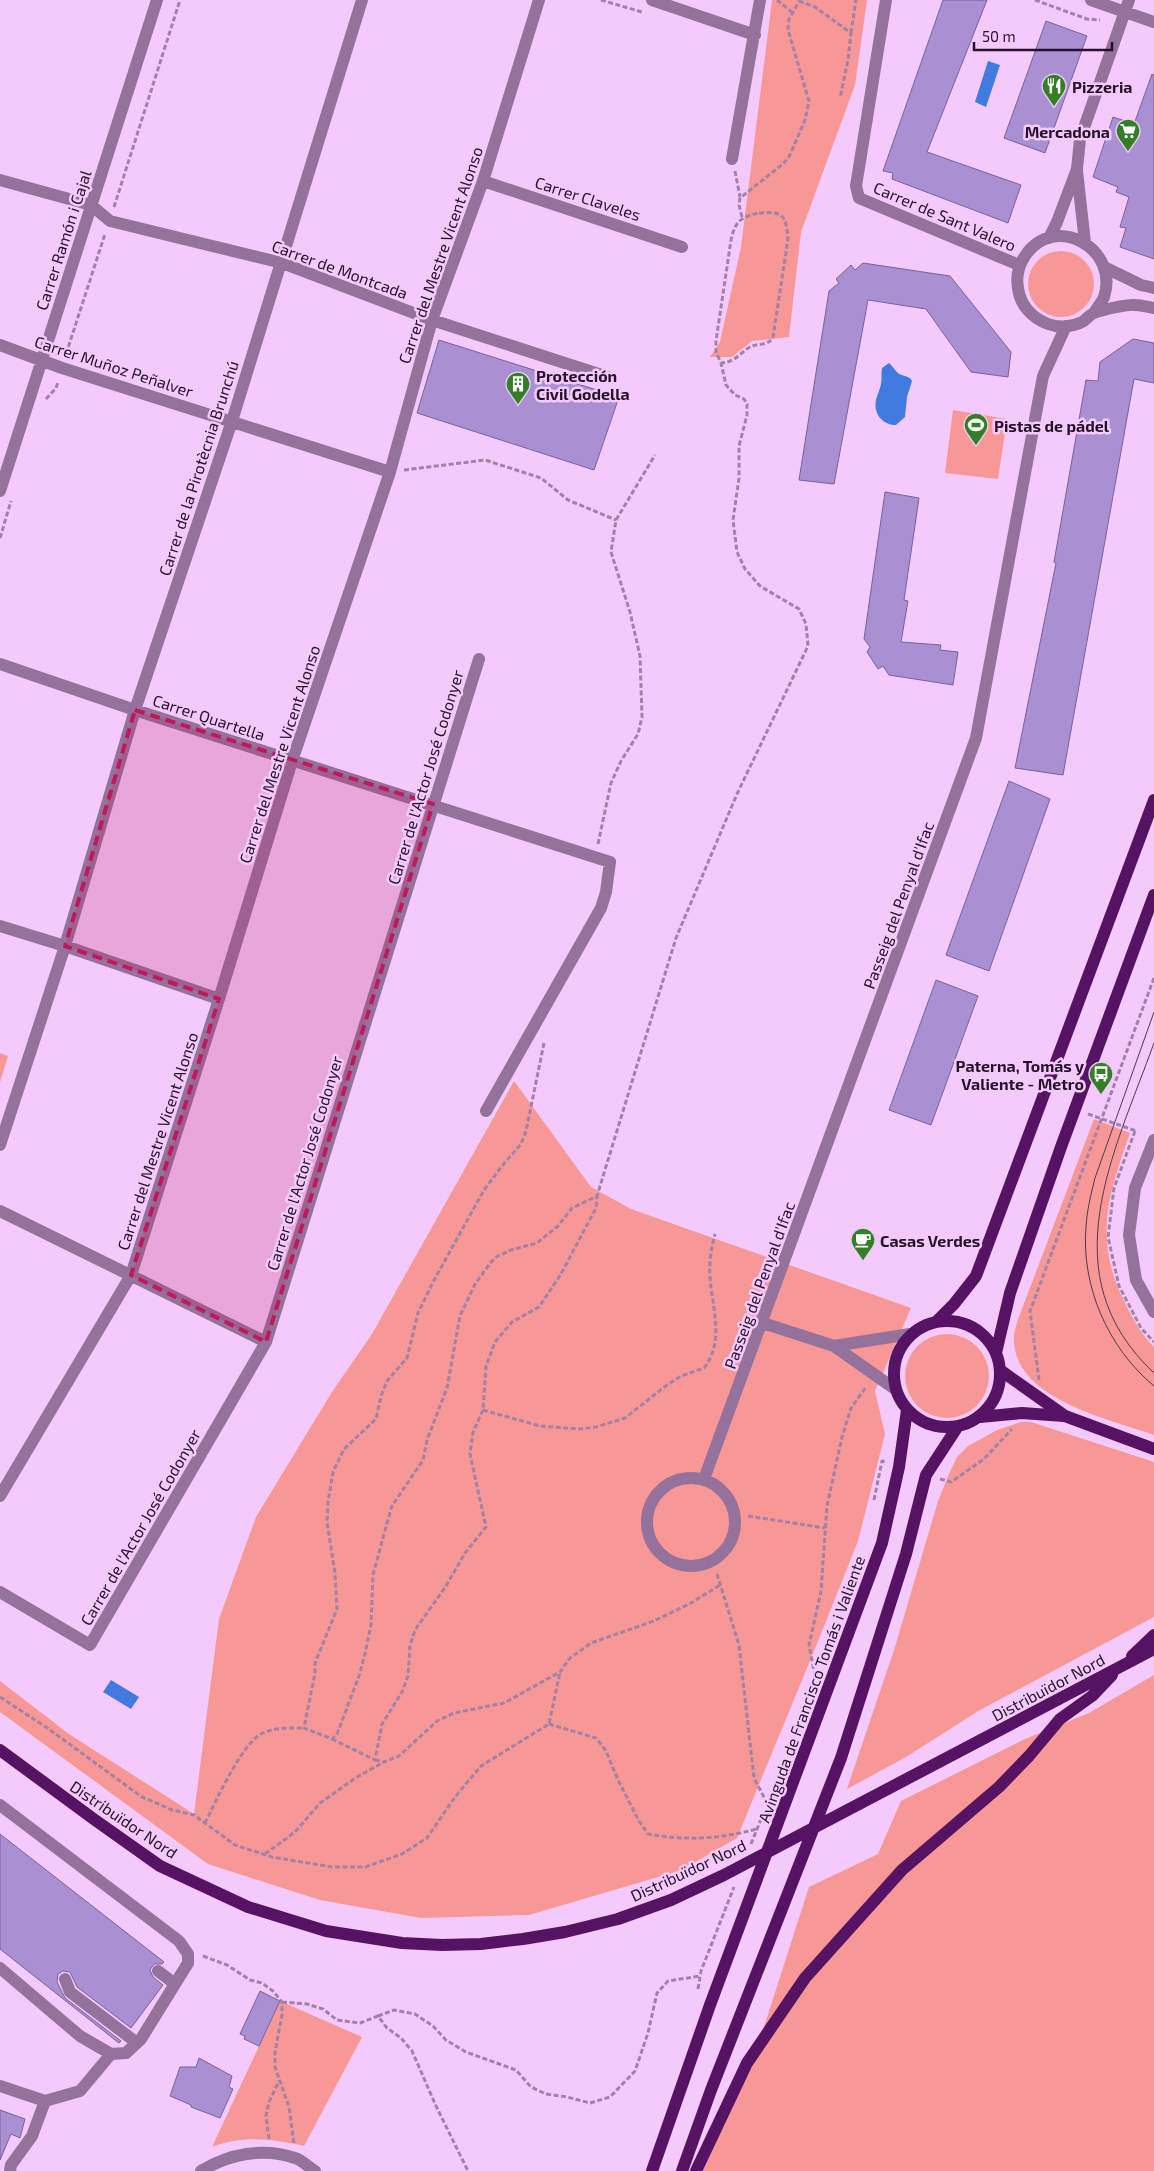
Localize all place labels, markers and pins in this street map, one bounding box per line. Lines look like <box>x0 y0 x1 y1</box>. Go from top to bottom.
restaurant icon: Pizzeria <box>1041 73 1067 107</box>
place label: Pizzeria <box>1072 77 1133 96</box>
supermarket icon: Mercadona <box>1115 118 1141 152</box>
place label: Mercadona <box>1025 122 1110 141</box>
place label: Protección Civil Godella <box>536 366 630 403</box>
building icon: Protección Civil Godella <box>505 371 531 405</box>
sports icon: Pistas de pádel <box>963 412 989 446</box>
place label: Pistas de pádel <box>994 416 1110 435</box>
place label: Paterna, Tomás y Valiente - Metro <box>956 1056 1084 1093</box>
bus stop icon: Paterna, Tomás y Valiente - Metro <box>1088 1061 1114 1095</box>
cafe icon: Casas Verdes <box>850 1227 876 1261</box>
place label: Casas Verdes <box>880 1231 980 1250</box>

